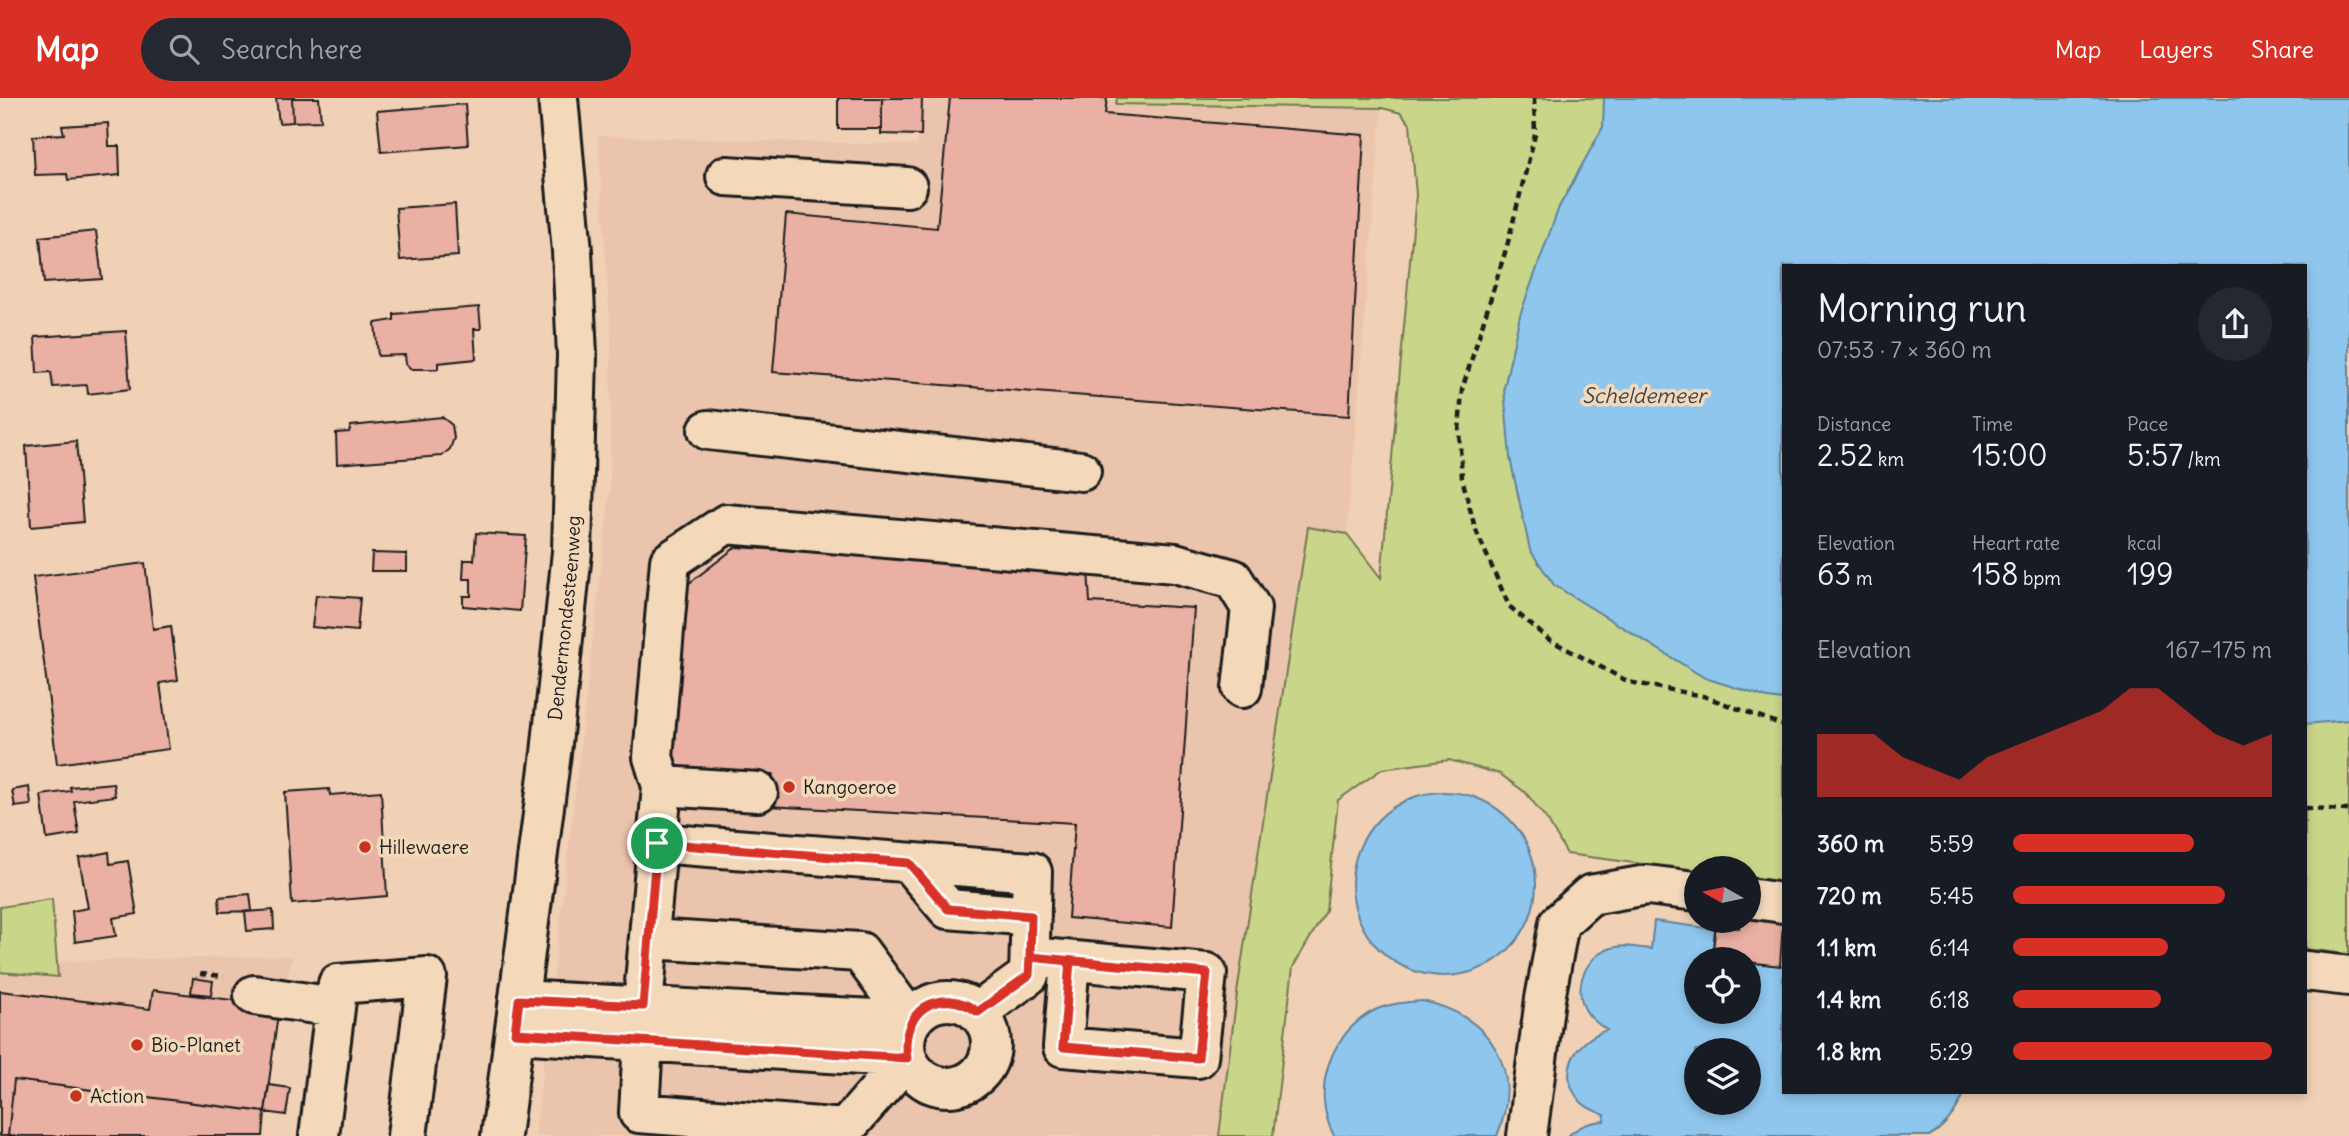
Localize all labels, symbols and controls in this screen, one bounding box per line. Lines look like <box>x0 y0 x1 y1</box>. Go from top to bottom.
search box <box>141 18 631 81</box>
text: Map <box>35 28 99 70</box>
icon: search <box>165 30 203 68</box>
text: Search here <box>221 33 362 66</box>
text: Map <box>2055 34 2101 64</box>
text: Layers <box>2139 34 2213 64</box>
text: Share <box>2251 34 2314 64</box>
text: Morning run <box>1817 285 2027 332</box>
button: share <box>2198 287 2272 361</box>
text: 07:53 · 7 × 360 m <box>1817 335 1992 364</box>
water label: Scheldemeer <box>1582 382 1708 409</box>
text: Distance <box>1817 412 1891 436</box>
text: Time <box>1972 412 2013 436</box>
text: Pace <box>2127 412 2168 436</box>
text: 2.52 <box>1817 436 1873 474</box>
text: 15:00 <box>1972 436 2047 474</box>
text: 5:57 <box>2127 436 2183 474</box>
text: km <box>1873 447 1904 471</box>
text: /km <box>2183 447 2221 471</box>
street label: Dendermondesteenweg <box>542 515 585 721</box>
text: Elevation <box>1817 531 1895 555</box>
text: Heart rate <box>1972 531 2060 555</box>
text: kcal <box>2127 531 2161 555</box>
text: 63 <box>1817 555 1851 593</box>
text: 158 <box>1972 555 2018 593</box>
text: 199 <box>2127 555 2173 593</box>
text: m <box>1851 566 1873 590</box>
text: bpm <box>2018 566 2061 590</box>
text: Elevation <box>1817 635 1911 664</box>
text: 167–175 m <box>2166 635 2272 664</box>
place label: Kangoeroe <box>803 775 896 799</box>
marker: Kangoeroe <box>781 779 797 795</box>
pin <box>627 813 687 873</box>
icon: arrive <box>638 824 676 862</box>
text: 360 m <box>1817 829 1884 858</box>
text: 5:59 <box>1929 829 1974 858</box>
place label: Hillewaere <box>379 835 469 859</box>
marker: Hillewaere <box>357 839 373 855</box>
north arrow <box>1684 856 1760 933</box>
map controls <box>1684 856 1761 1115</box>
text: 720 m <box>1817 881 1882 910</box>
text: 5:45 <box>1929 881 1974 910</box>
text: 1.1 km <box>1817 933 1876 962</box>
text: 6:14 <box>1929 933 1970 962</box>
button: locate <box>1684 947 1761 1024</box>
text: 1.4 km <box>1817 985 1881 1014</box>
text: 6:18 <box>1929 985 1970 1014</box>
place label: Bio-Planet <box>151 1033 241 1057</box>
marker: Bio-Planet <box>129 1037 145 1053</box>
text: 1.8 km <box>1817 1037 1882 1066</box>
text: 5:29 <box>1929 1037 1973 1066</box>
button: layers <box>1684 1038 1761 1115</box>
place label: Action <box>90 1084 144 1108</box>
marker: Action <box>68 1088 84 1104</box>

